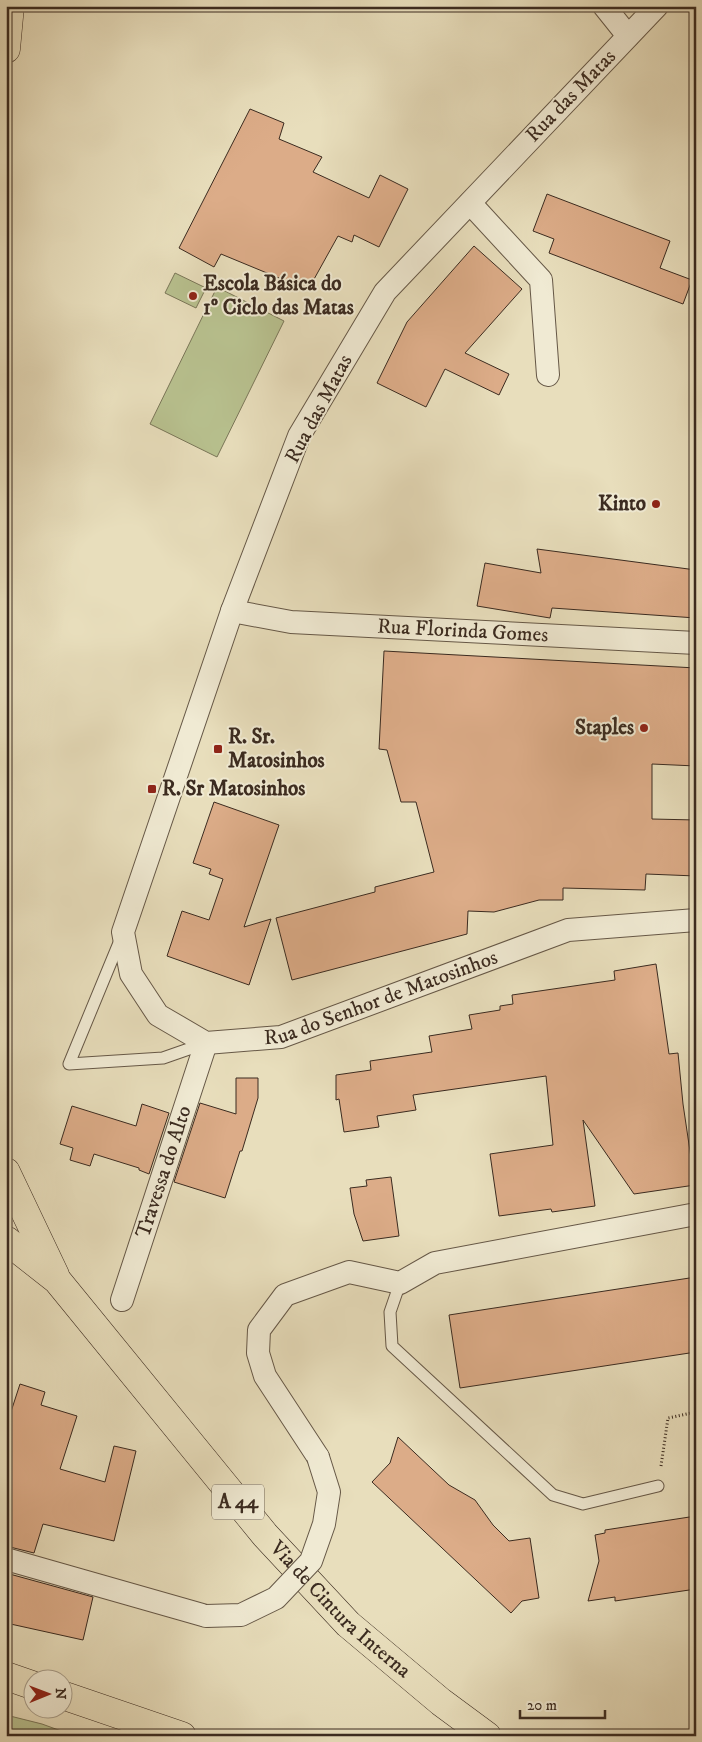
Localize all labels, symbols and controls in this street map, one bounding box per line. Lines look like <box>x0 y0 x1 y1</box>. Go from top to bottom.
street label: Rua das Matas <box>520 44 622 148</box>
place label: Escola Básica do 1º Ciclo das Matas <box>203 271 354 321</box>
marker: Escola Básica do 1º Ciclo das Matas <box>187 290 199 302</box>
street label: Rua das Matas <box>280 350 358 468</box>
place label: Kinto <box>598 491 646 517</box>
marker: Kinto <box>650 498 662 510</box>
street label: Rua Florinda Gomes <box>377 613 549 648</box>
place label: Staples <box>575 715 634 741</box>
marker: Staples <box>638 722 650 734</box>
place label: R. Sr. Matosinhos <box>228 724 325 774</box>
marker: R. Sr. Matosinhos <box>212 743 224 755</box>
place label: R. Sr Matosinhos <box>162 776 305 802</box>
marker: R. Sr Matosinhos <box>146 783 158 795</box>
street label: Rua do Senhor de Matosinhos <box>263 944 501 1051</box>
street label: Travessa do Alto <box>130 1102 198 1241</box>
road number: A 44 <box>212 1484 264 1520</box>
street label: Via de Cintura Interna <box>264 1535 416 1684</box>
north arrow <box>22 1670 72 1720</box>
scale bar <box>520 1687 604 1719</box>
text: N <box>51 1688 69 1700</box>
text: 20 m <box>527 1696 557 1715</box>

